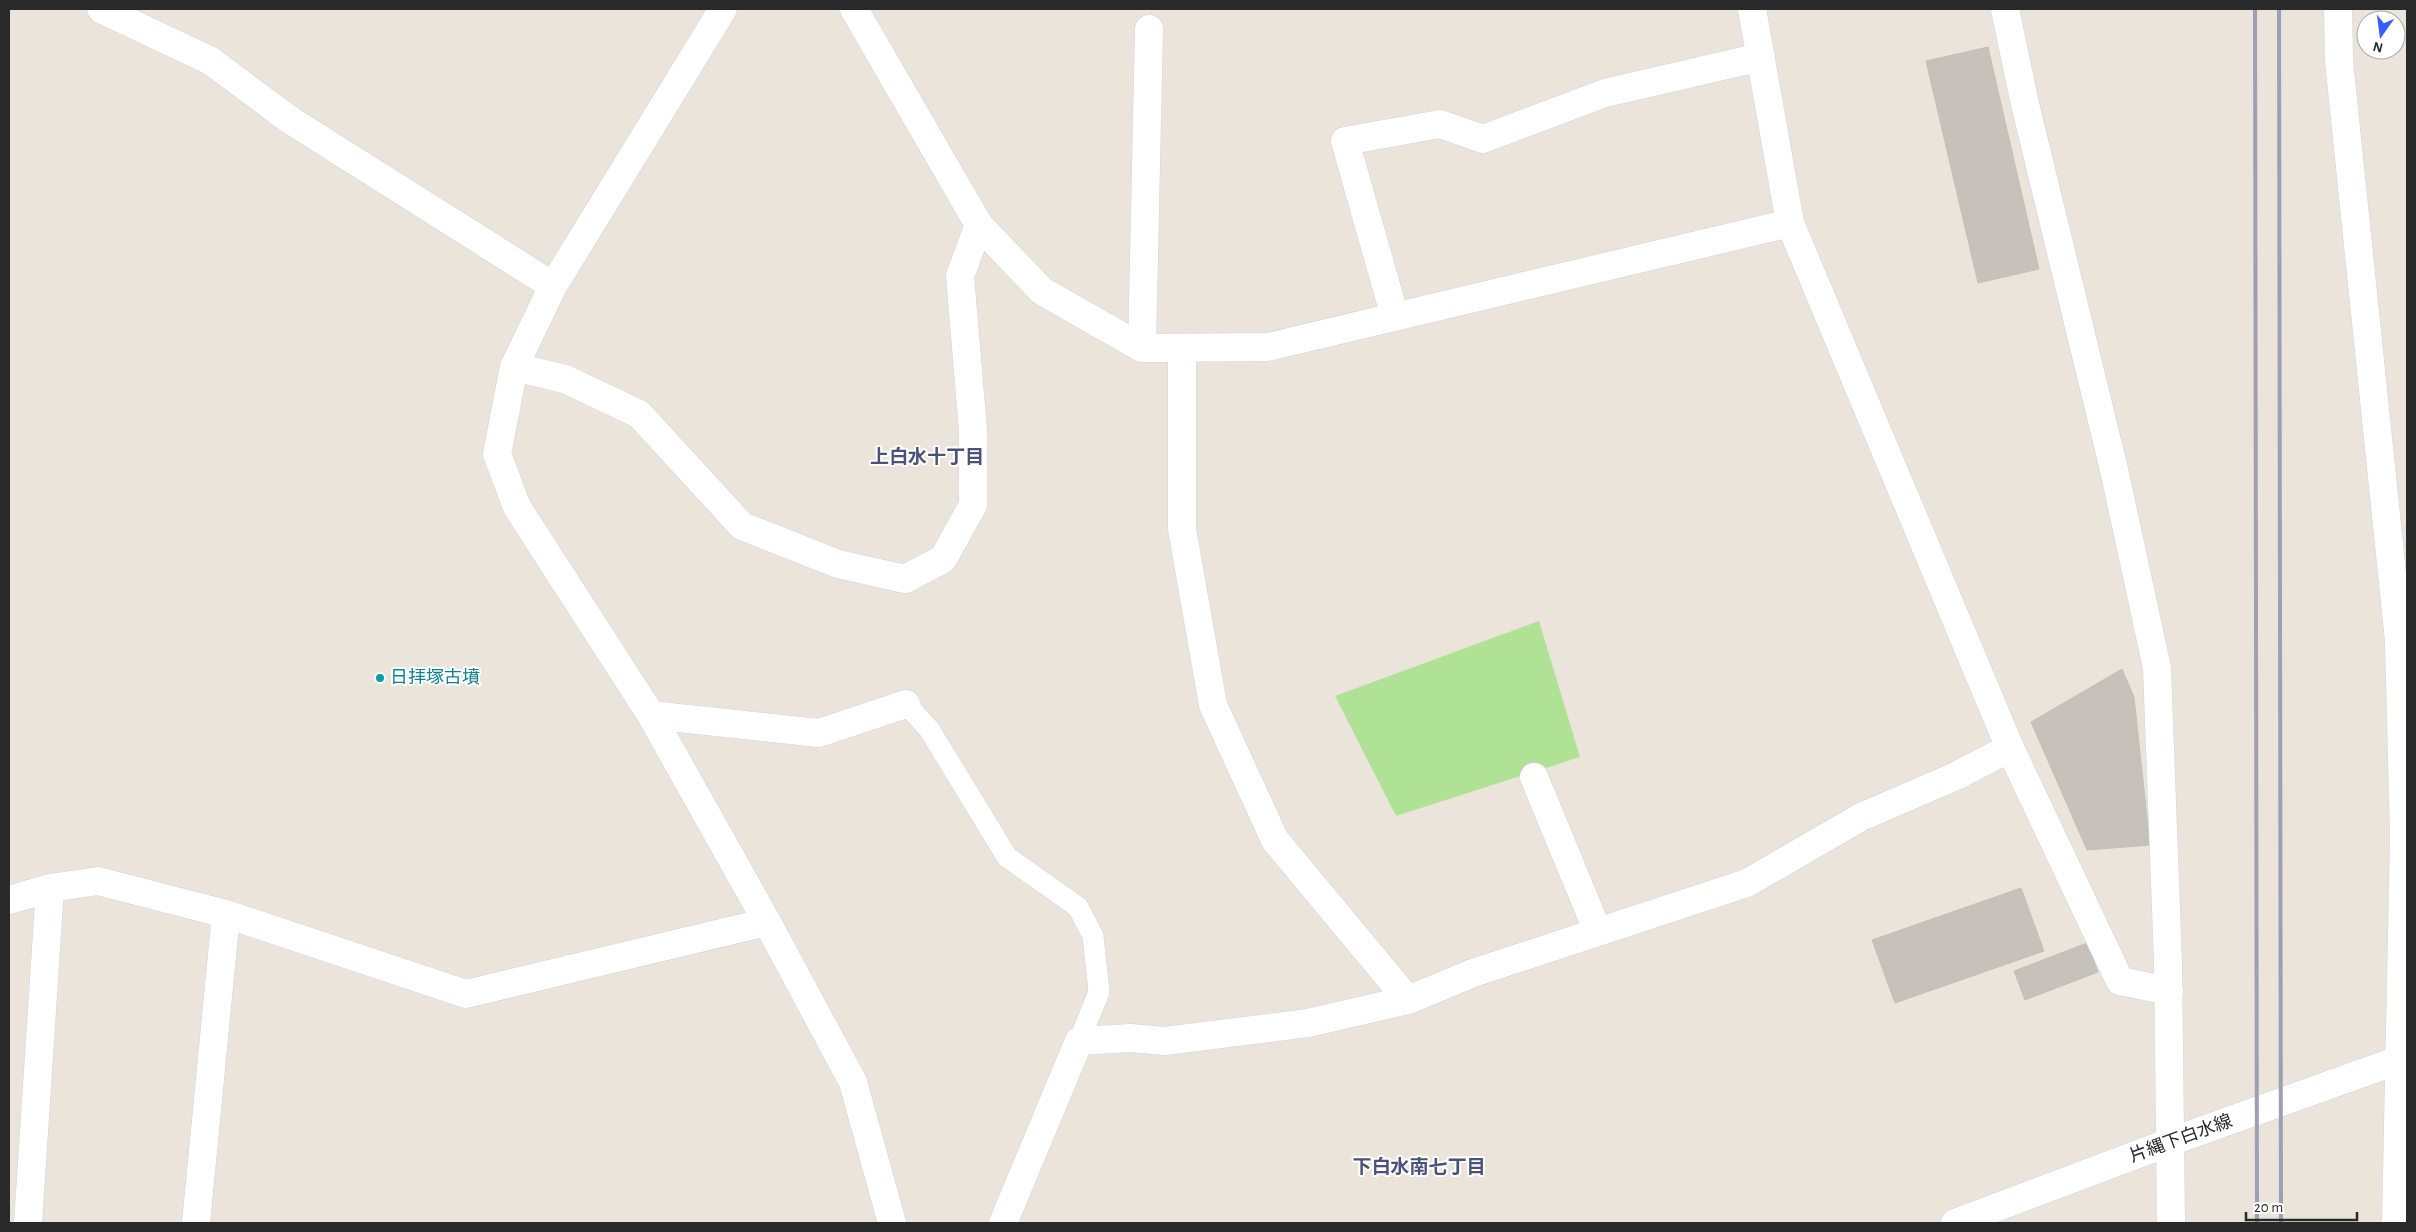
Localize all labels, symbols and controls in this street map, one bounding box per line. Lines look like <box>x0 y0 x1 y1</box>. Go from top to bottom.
north arrow <box>2356 10 2406 60</box>
text: N <box>2372 39 2385 55</box>
district label: 上白水十丁目 <box>870 446 984 467</box>
place label: 日拝塚古墳 <box>390 668 480 687</box>
marker: 日拝塚古墳 <box>374 672 386 684</box>
street label: 片縄下白水線 <box>2126 1110 2235 1166</box>
district label: 下白水南七丁目 <box>1352 1156 1486 1177</box>
scale bar <box>2246 1190 2357 1222</box>
text: 20 m <box>2254 1200 2283 1215</box>

